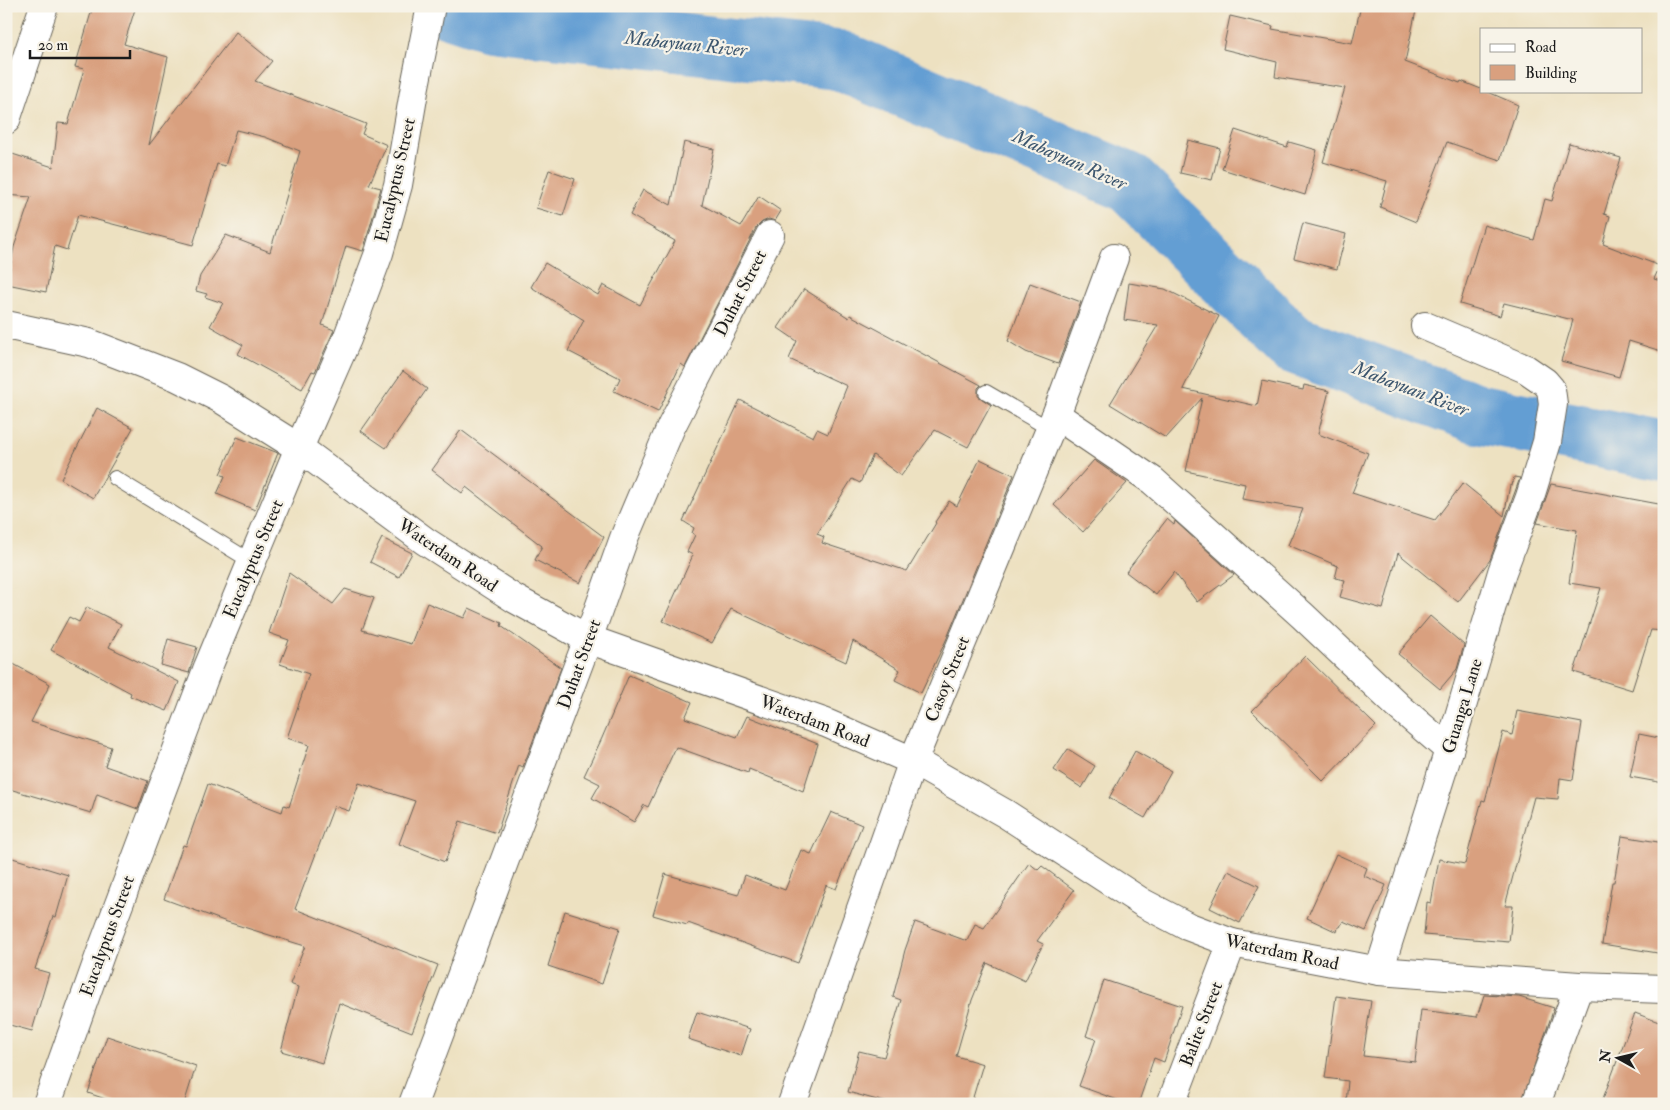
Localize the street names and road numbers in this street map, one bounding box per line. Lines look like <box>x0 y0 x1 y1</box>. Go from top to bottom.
street label: Eucalyptus Street <box>370 115 421 245</box>
street label: Duhat Street <box>709 246 772 340</box>
street label: Eucalyptus Street <box>218 496 289 622</box>
street label: Waterdam Road <box>392 513 502 597</box>
street label: Duhat Street <box>553 616 606 712</box>
street label: Casoy Street <box>920 633 975 725</box>
street label: Guanga Lane <box>1437 655 1488 757</box>
street label: Waterdam Road <box>756 690 873 753</box>
street label: Eucalyptus Street <box>75 872 140 1000</box>
street label: Waterdam Road <box>1222 929 1341 976</box>
street label: Balite Street <box>1175 978 1228 1070</box>

